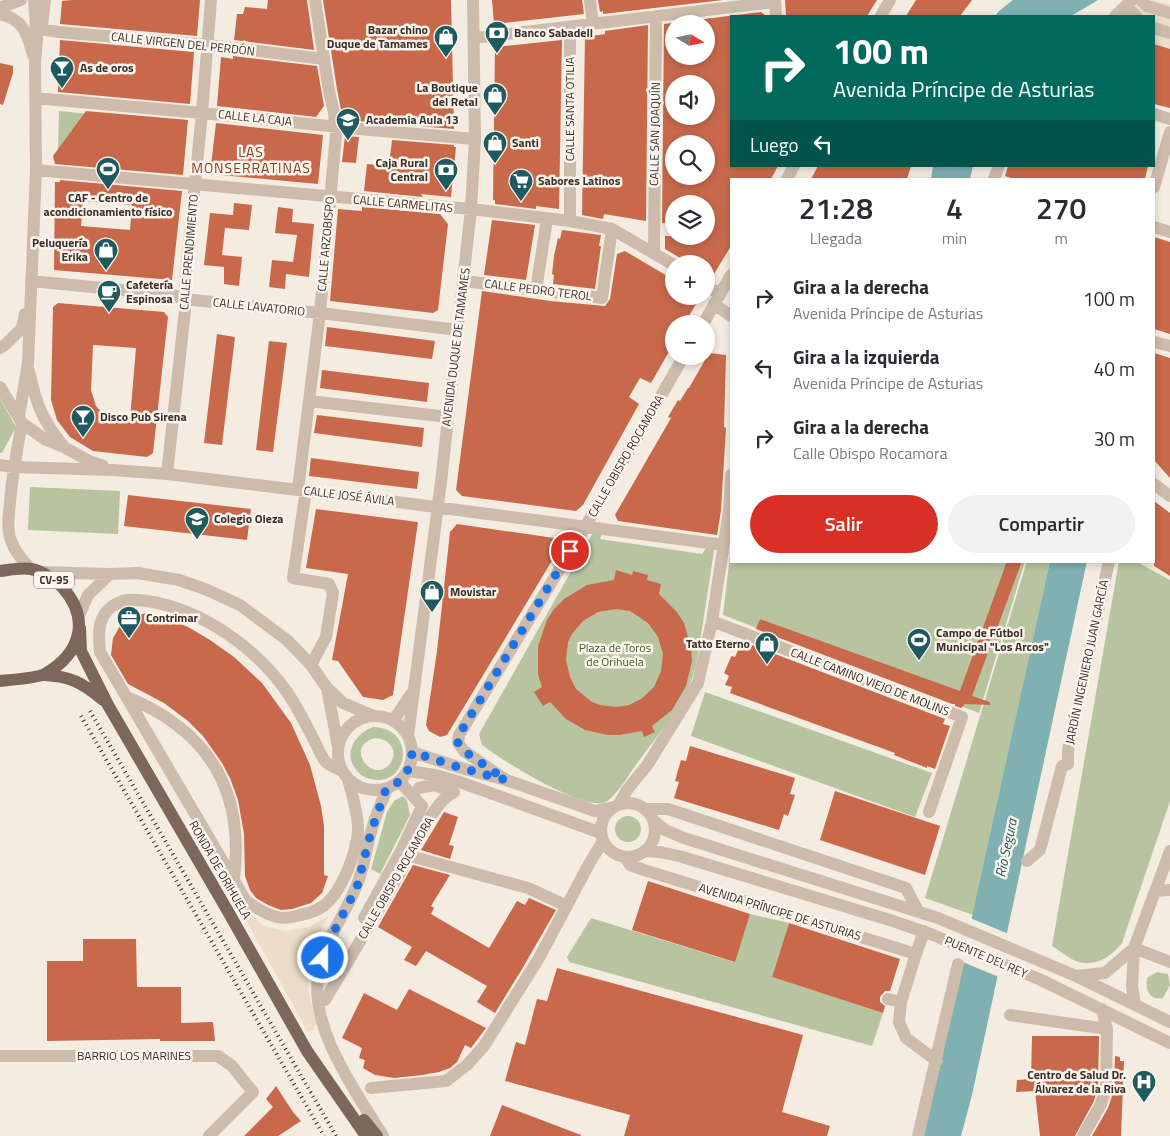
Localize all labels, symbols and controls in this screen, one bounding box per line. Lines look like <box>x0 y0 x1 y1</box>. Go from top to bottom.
north arrow <box>665 15 715 65</box>
map controls <box>665 15 715 365</box>
place label: Bazar chino Duque de Tamames <box>327 20 428 53</box>
bank icon: Banco Sabadell <box>484 20 510 54</box>
place label: Banco Sabadell <box>514 23 593 42</box>
shop icon: Bazar chino Duque de Tamames <box>433 24 459 58</box>
text: 100 m <box>833 24 929 78</box>
street label: CALLE VIRGEN DEL PERDÓN <box>110 27 256 60</box>
icon: right <box>750 35 815 100</box>
bar icon: As de oros <box>49 55 75 89</box>
street label: CALLE SANTA OTILIA <box>560 57 579 161</box>
place label: As de oros <box>80 58 134 77</box>
text: Avenida Príncipe de Asturias <box>833 72 1095 106</box>
button: sound <box>665 75 715 125</box>
place label: La Boutique del Retal <box>416 78 478 111</box>
shop icon: La Boutique del Retal <box>482 82 508 116</box>
street label: CALLE SAN JOAQUÍN <box>644 82 665 186</box>
street label: CALLE LA CAJA <box>217 104 293 131</box>
school or university icon: Academia Aula 13 <box>335 107 361 141</box>
place label: Academia Aula 13 <box>366 110 459 129</box>
shop icon: Santi <box>482 130 508 164</box>
text: Luego <box>750 130 799 159</box>
icon: left <box>809 130 837 158</box>
place label: Santi <box>512 133 539 152</box>
button: search <box>665 135 715 185</box>
district label: LAS MONSERRATINAS <box>191 141 311 178</box>
place label: Caja Rural Central <box>376 153 428 186</box>
sports icon: CAF - Centro de acondicionamiento físico <box>95 156 121 190</box>
bank icon: Caja Rural Central <box>433 157 459 191</box>
supermarket icon: Sabores Latinos <box>508 168 534 202</box>
place label: Sabores Latinos <box>538 171 621 190</box>
text: 21:28 <box>799 185 873 231</box>
text: 4 <box>946 185 963 231</box>
text: 270 <box>1036 185 1086 231</box>
place label: CAF - Centro de acondicionamiento físico <box>44 188 172 221</box>
street label: CALLE CARMELITAS <box>352 190 454 217</box>
street label: CALLE PRENDIMIENTO <box>174 193 203 311</box>
button: layers <box>665 195 715 245</box>
street label: CALLE ARZOBISPO <box>312 196 339 292</box>
text: Llegada <box>810 226 862 250</box>
text: min <box>942 226 967 250</box>
text: m <box>1054 226 1068 250</box>
place label: Peluquería Erika <box>32 233 88 266</box>
shop icon: Peluquería Erika <box>93 237 119 271</box>
button: + <box>665 255 715 305</box>
street label: AVENIDA DUQUE DE TAMAMES <box>436 267 475 427</box>
text: Gira a la derecha <box>793 272 929 301</box>
street label: CALLE PEDRO TEROL <box>483 273 593 306</box>
place label: Cafetería Espinosa <box>126 275 173 308</box>
cafe icon: Cafetería Espinosa <box>96 279 122 313</box>
icon: right <box>750 284 778 312</box>
text: 100 m <box>1083 284 1135 313</box>
street label: CALLE LAVATORIO <box>212 292 306 321</box>
text: Avenida Príncipe de Asturias <box>793 301 983 325</box>
button: − <box>665 315 715 365</box>
text: Gira a la izquierda <box>793 342 940 371</box>
icon: left <box>750 354 778 382</box>
text: 40 m <box>1094 354 1135 383</box>
text: Avenida Príncipe de Asturias <box>793 371 983 395</box>
street label: CALLE OBISPO ROCAMORA <box>583 391 668 520</box>
bar icon: Disco Pub Sirena <box>70 404 96 438</box>
place label: Disco Pub Sirena <box>100 407 187 426</box>
text: Gira a la derecha <box>793 412 929 441</box>
icon: right <box>750 424 778 452</box>
text: 30 m <box>1094 424 1135 453</box>
text: Calle Obispo Rocamora <box>793 441 948 465</box>
street label: CALLE JOSÉ ÁVILA <box>303 481 396 510</box>
button: Salir <box>750 495 938 553</box>
button: Compartir <box>948 495 1135 553</box>
school or university icon: Colegio Oleza <box>184 506 210 540</box>
place label: Colegio Oleza <box>214 509 283 528</box>
pin <box>549 530 591 572</box>
icon: arrive <box>556 537 584 565</box>
road number: CV-95 <box>34 572 74 588</box>
street label: JARDÍN INGENIERO JUAN GARCÍA <box>1060 578 1113 746</box>
shop icon: Movistar <box>419 579 445 613</box>
place label: Movistar <box>450 582 497 601</box>
office icon: Contrimar <box>116 605 142 639</box>
place label: Contrimar <box>146 608 199 627</box>
place label: Campo de Fútbol Municipal "Los Arcos" <box>936 623 1049 656</box>
sports icon: Campo de Fútbol Municipal "Los Arcos" <box>906 627 932 661</box>
shop icon: Tatto Eterno <box>754 631 780 665</box>
place label: Tatto Eterno <box>686 634 750 653</box>
park label: Plaza de Toros de Orihuela <box>579 638 652 671</box>
street label: CALLE CAMINO VIEJO DE MOLINS <box>788 642 952 721</box>
street label: CALLE OBISPO ROCAMORA <box>353 813 438 942</box>
water label: Río Segura <box>989 816 1022 879</box>
street label: RONDA DE ORIHUELA <box>184 817 257 923</box>
street label: AVENIDA PRÍNCIPE DE ASTURIAS <box>697 878 864 945</box>
position arrow <box>296 931 348 983</box>
street label: PUENTE DEL REY <box>942 931 1031 983</box>
street label: BARRIO LOS MARINES <box>77 1046 191 1065</box>
place label: Centro de Salud Dr. Álvarez de la Riva <box>1027 1065 1126 1098</box>
hospital icon: Centro de Salud Dr. Álvarez de la Riva <box>1131 1069 1157 1103</box>

